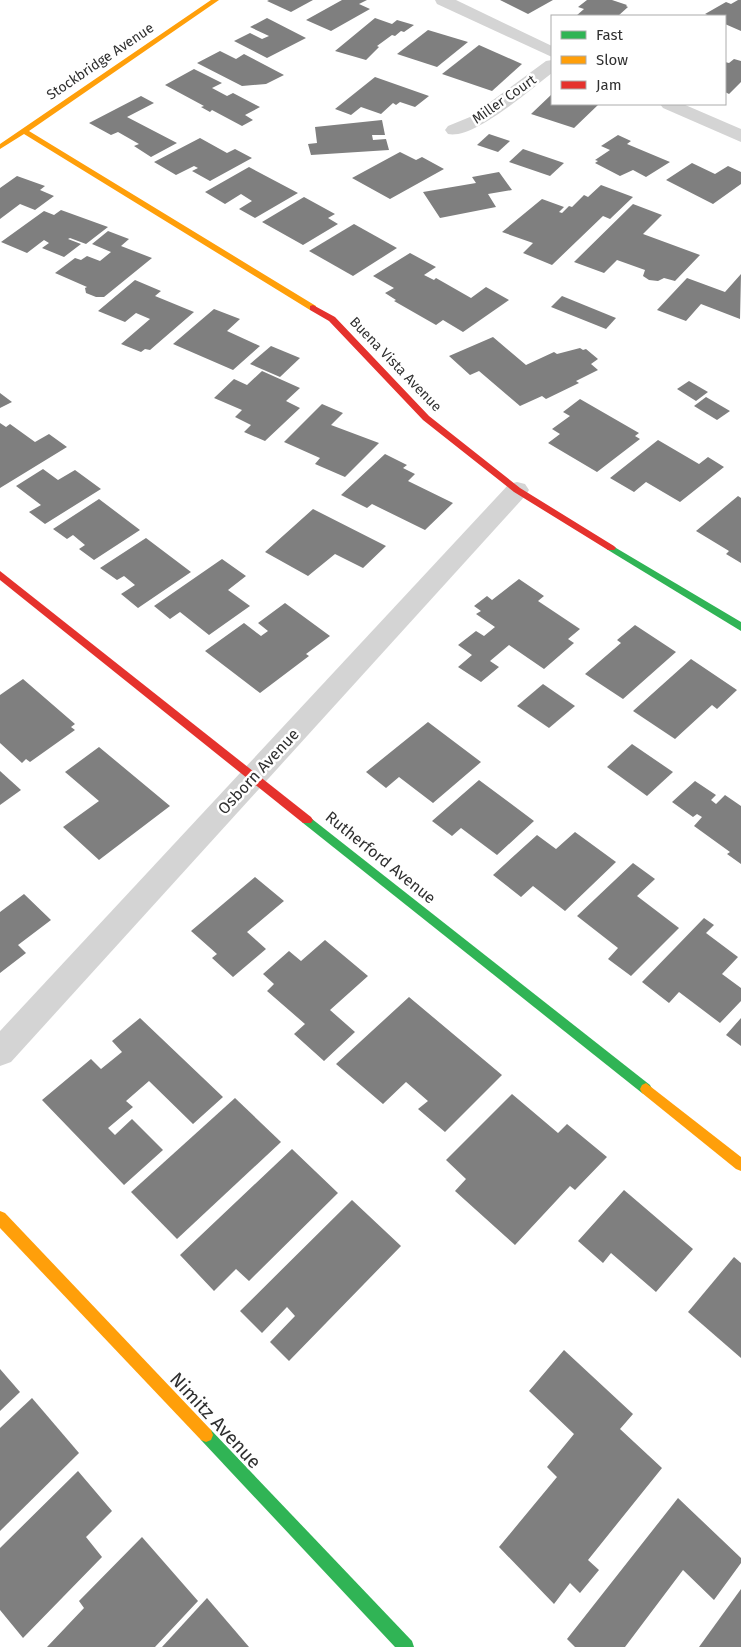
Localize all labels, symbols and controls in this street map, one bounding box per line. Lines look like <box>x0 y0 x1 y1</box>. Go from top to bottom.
legend <box>551 15 726 105</box>
street label: Stockbridge Avenue <box>44 19 157 104</box>
text: Fast <box>596 26 623 44</box>
text: Slow <box>596 51 628 69</box>
street label: Miller Court <box>469 71 540 128</box>
text: Jam <box>596 76 622 94</box>
street label: Buena Vista Avenue <box>346 314 445 415</box>
street label: Osborn Avenue <box>214 725 303 818</box>
street label: Rutherford Avenue <box>322 807 440 908</box>
street label: Nimitz Avenue <box>165 1367 266 1473</box>

